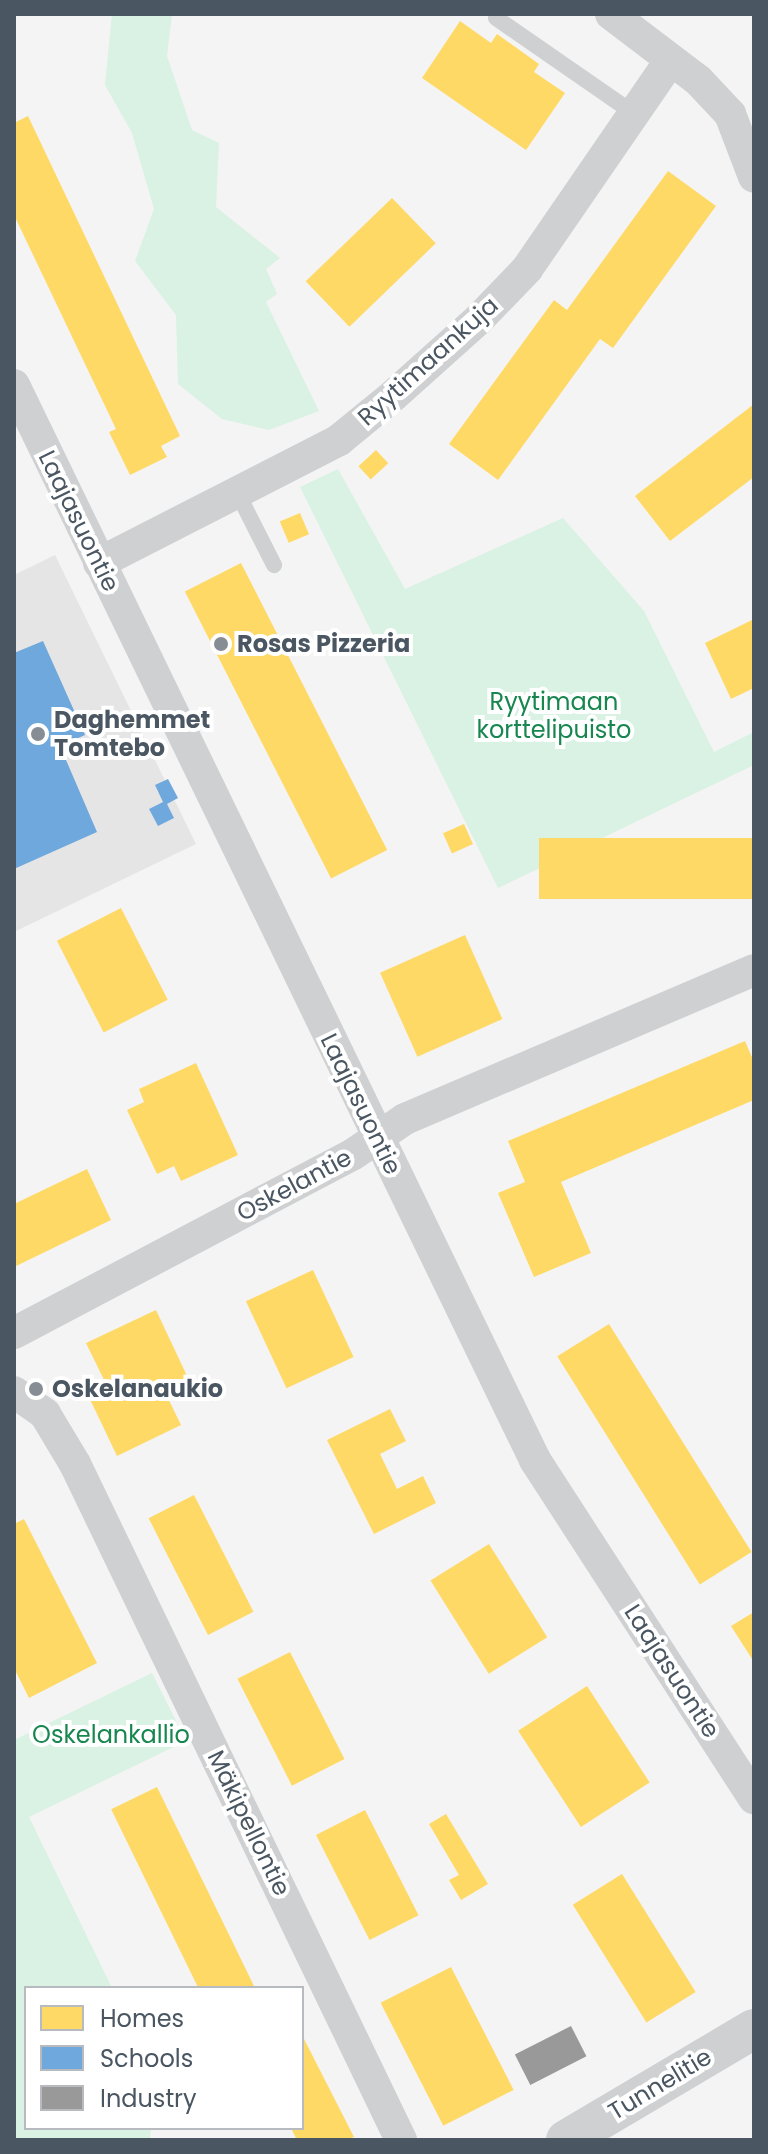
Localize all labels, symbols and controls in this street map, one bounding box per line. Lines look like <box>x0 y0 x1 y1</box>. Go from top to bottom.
street label: Ryytimaankuja <box>352 291 504 431</box>
street label: Laajasuontie <box>32 446 126 596</box>
place label: Rosas Pizzeria <box>237 630 410 658</box>
marker: Rosas Pizzeria <box>212 635 230 653</box>
park label: Ryytimaan korttelipuisto <box>477 688 631 744</box>
place label: Daghemmet Tomtebo <box>54 706 210 762</box>
marker: Daghemmet Tomtebo <box>29 725 47 743</box>
street label: Laajasuontie <box>314 1029 408 1179</box>
street label: Oskelantie <box>232 1143 356 1227</box>
place label: Oskelanaukio <box>52 1375 223 1403</box>
marker: Oskelanaukio <box>27 1380 45 1398</box>
street label: Laajasuontie <box>618 1599 726 1743</box>
park label: Oskelankallio <box>32 1721 190 1749</box>
street label: Mäkipellontie <box>201 1746 297 1900</box>
legend <box>24 1986 304 2130</box>
text: Homes <box>100 2002 184 2035</box>
text: Schools <box>100 2042 193 2075</box>
street label: Tunnelitie <box>603 2042 717 2126</box>
text: Industry <box>100 2082 197 2115</box>

